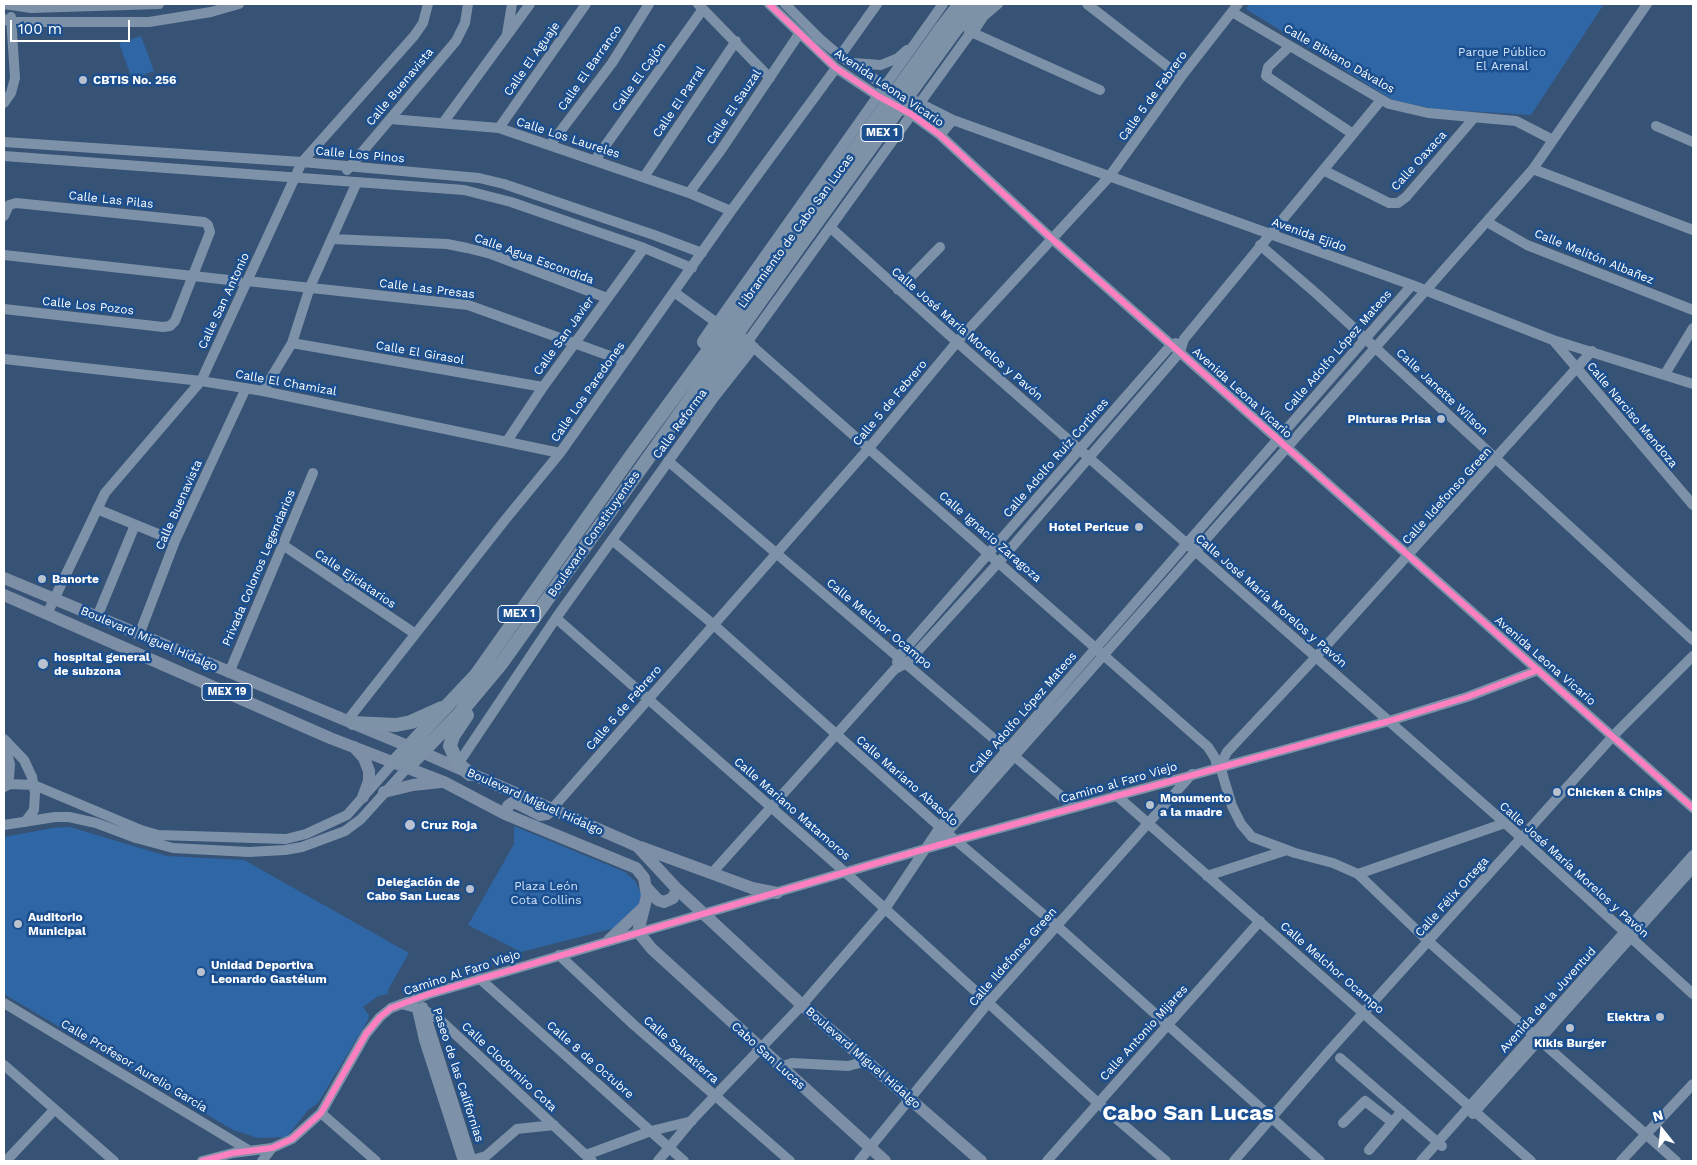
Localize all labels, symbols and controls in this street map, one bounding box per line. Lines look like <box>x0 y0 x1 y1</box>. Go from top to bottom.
scale bar <box>12 10 132 42</box>
street label: Calle El Aguaje <box>501 19 563 99</box>
text: 100 m <box>18 20 62 38</box>
street label: Calle Bibiano Dávalos <box>1281 21 1397 97</box>
street label: Calle El Barranco <box>555 22 625 114</box>
street label: Calle El Cajón <box>609 40 669 114</box>
street label: Calle Buenavista <box>363 45 437 129</box>
park label: Parque Público El Arenal <box>1458 45 1546 73</box>
street label: Avenida Leona Vicario <box>832 46 946 130</box>
street label: Calle 5 de Febrero <box>1116 48 1190 144</box>
street label: Calle El Parral <box>650 64 708 140</box>
street label: Calle El Sauzal <box>704 67 764 147</box>
place label: CBTIS No. 256 <box>93 73 176 87</box>
marker: CBTIS No. 256 <box>77 74 89 86</box>
street label: Calle Los Laureles <box>514 114 622 162</box>
road number: MEX 1 <box>861 125 903 142</box>
street label: Calle Oaxaca <box>1388 128 1450 194</box>
street label: Calle Los Pinos <box>315 144 405 166</box>
street label: Libramiento de Cabo San Lucas <box>735 151 857 311</box>
street label: Calle Las Pilas <box>68 188 154 212</box>
street label: Avenida Ejido <box>1270 215 1348 255</box>
street label: Calle Melitón Albañez <box>1532 226 1656 288</box>
street label: Calle Agua Escondida <box>472 231 596 287</box>
street label: Calle San Antonio <box>195 251 253 351</box>
street label: Calle José María Morelos y Pavón <box>888 264 1046 404</box>
street label: Calle Las Presas <box>378 276 476 302</box>
street label: Calle Adolfo López Mateos <box>1281 287 1395 415</box>
street label: Calle Los Pozos <box>41 294 135 318</box>
street label: Calle San Javier <box>531 294 597 378</box>
street label: Calle El Girasol <box>375 338 465 368</box>
street label: Calle Los Paredones <box>548 339 628 445</box>
street label: Avenida Leona Vicario <box>1189 345 1295 441</box>
street label: Calle Janette Wilson <box>1393 346 1491 438</box>
street label: Calle 5 de Febrero <box>850 357 930 449</box>
street label: Calle Narciso Mendoza <box>1584 359 1680 471</box>
street label: Calle El Chamizal <box>234 367 338 399</box>
street label: Calle Reforma <box>650 386 710 462</box>
street label: Calle Adolfo Ruíz Cortines <box>1000 395 1112 521</box>
place label: Pinturas Prisa <box>1348 412 1431 426</box>
marker: Pinturas Prisa <box>1435 413 1447 425</box>
street label: Calle Ildefonso Green <box>1399 444 1495 548</box>
street label: Calle Buenavista <box>153 458 205 552</box>
street label: Boulevard Constituyentes <box>545 468 643 600</box>
street label: Privada Colonos Legendarios <box>219 488 299 648</box>
street label: Calle Ignacio Zaragoza <box>936 489 1044 585</box>
place label: Hotel Pericue <box>1049 520 1129 534</box>
marker: Hotel Pericue <box>1133 521 1145 533</box>
street label: Calle José María Morelos y Pavón <box>1192 531 1350 671</box>
street label: Calle Ejidatarios <box>312 546 398 612</box>
place label: Banorte <box>52 572 99 586</box>
marker: Banorte <box>36 573 48 585</box>
street label: Calle Melchor Ocampo <box>823 576 935 672</box>
street label: Boulevard Miguel Hidalgo <box>78 604 220 674</box>
road number: MEX 1 <box>498 606 540 622</box>
street label: Avenida Leona Vicario <box>1492 613 1598 709</box>
street label: Calle Adolfo López Mateos <box>966 649 1080 777</box>
place label: hospital general de subzona <box>54 650 150 678</box>
marker: hospital general de subzona <box>36 657 50 671</box>
street label: Calle 5 de Febrero <box>583 663 665 753</box>
road number: MEX 19 <box>202 684 252 700</box>
street label: Calle Mariano Abasolo <box>853 733 961 829</box>
street label: Calle Mariano Matamoros <box>731 755 853 863</box>
street label: Camino al Faro Viejo <box>1059 759 1179 807</box>
street label: Boulevard Miguel Hidalgo <box>465 765 605 839</box>
place label: Chicken & Chips <box>1567 785 1662 799</box>
marker: Chicken & Chips <box>1551 786 1563 798</box>
place label: Monumento a la madre <box>1160 791 1231 819</box>
marker: Monumento a la madre <box>1144 799 1156 811</box>
street label: Calle José María Morelos y Pavón <box>1496 799 1652 941</box>
marker: Cruz Roja <box>403 818 417 832</box>
place label: Cruz Roja <box>421 818 477 832</box>
street label: Calle Félix Ortega <box>1412 854 1492 940</box>
place label: Delegación de Cabo San Lucas <box>366 875 460 903</box>
park label: Plaza León Cota Collins <box>511 879 581 907</box>
marker: Delegación de Cabo San Lucas <box>464 883 476 895</box>
street label: Calle Ildefonso Green <box>966 905 1060 1009</box>
place label: Auditorio Municipal <box>28 910 86 938</box>
marker: Auditorio Municipal <box>12 918 24 930</box>
street label: Calle Melchor Ocampo <box>1277 919 1387 1017</box>
street label: Avenida de la Juventud <box>1497 944 1599 1056</box>
street label: Camino Al Faro Viejo <box>402 947 522 999</box>
place label: Unidad Deportiva Leonardo Gastélum <box>211 958 327 986</box>
marker: Unidad Deportiva Leonardo Gastélum <box>195 966 207 978</box>
street label: Calle Antonio Mijares <box>1097 982 1191 1084</box>
street label: Boulevard Miguel Hidalgo <box>803 1004 923 1112</box>
street label: Paseo de las Californias <box>429 1006 487 1144</box>
place label: Elektra <box>1607 1010 1650 1024</box>
marker: Elektra <box>1654 1011 1666 1023</box>
street label: Calle Salvatierra <box>640 1013 722 1087</box>
street label: Calle Profesor Aurelio García <box>58 1016 210 1116</box>
street label: Calle 8 de Octubre <box>544 1018 636 1102</box>
street label: Calle Clodomiro Cota <box>458 1019 560 1115</box>
street label: Cabo San Lucas <box>728 1019 808 1093</box>
marker: Kikis Burger <box>1564 1022 1576 1034</box>
place label: Kikis Burger <box>1534 1036 1606 1050</box>
district label: Cabo San Lucas <box>1102 1101 1274 1127</box>
north arrow <box>1637 1105 1687 1155</box>
text: N <box>1651 1106 1665 1125</box>

